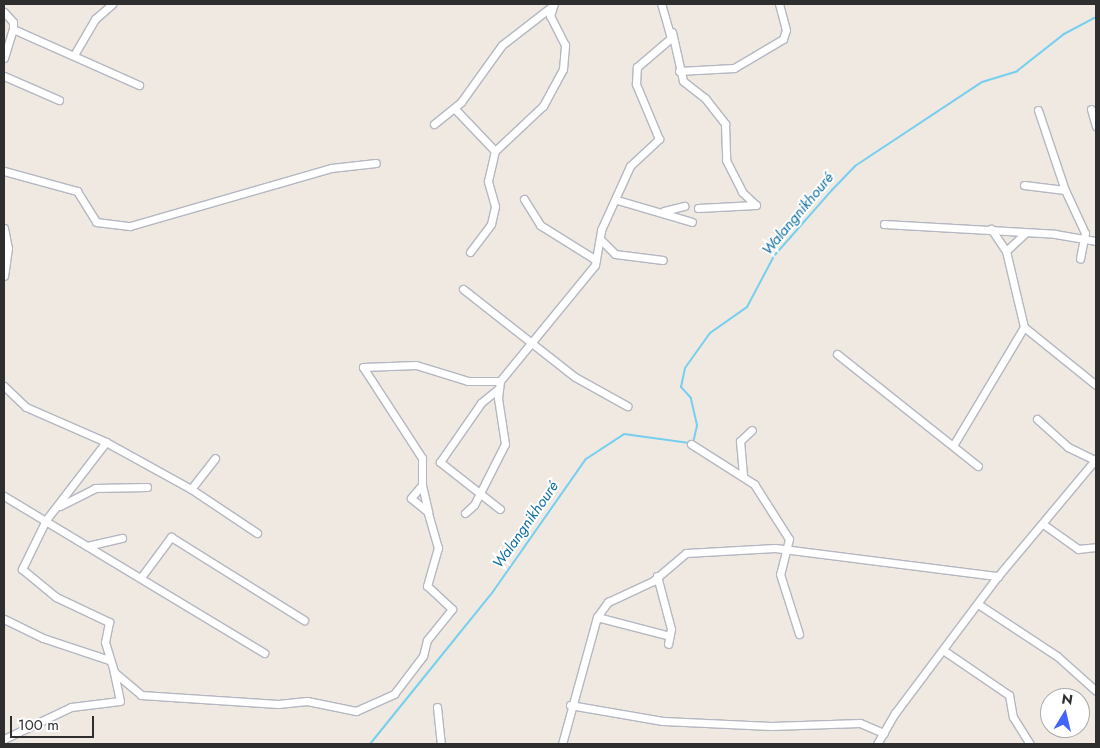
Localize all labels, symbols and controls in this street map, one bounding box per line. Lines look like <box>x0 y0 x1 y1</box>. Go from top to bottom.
water label: Walangnikhouré <box>758 169 838 259</box>
water label: Walangnikhouré <box>489 478 563 572</box>
north arrow <box>1040 688 1090 738</box>
text: N <box>1060 688 1074 710</box>
scale bar <box>12 706 96 738</box>
text: 100 m <box>18 714 59 736</box>

